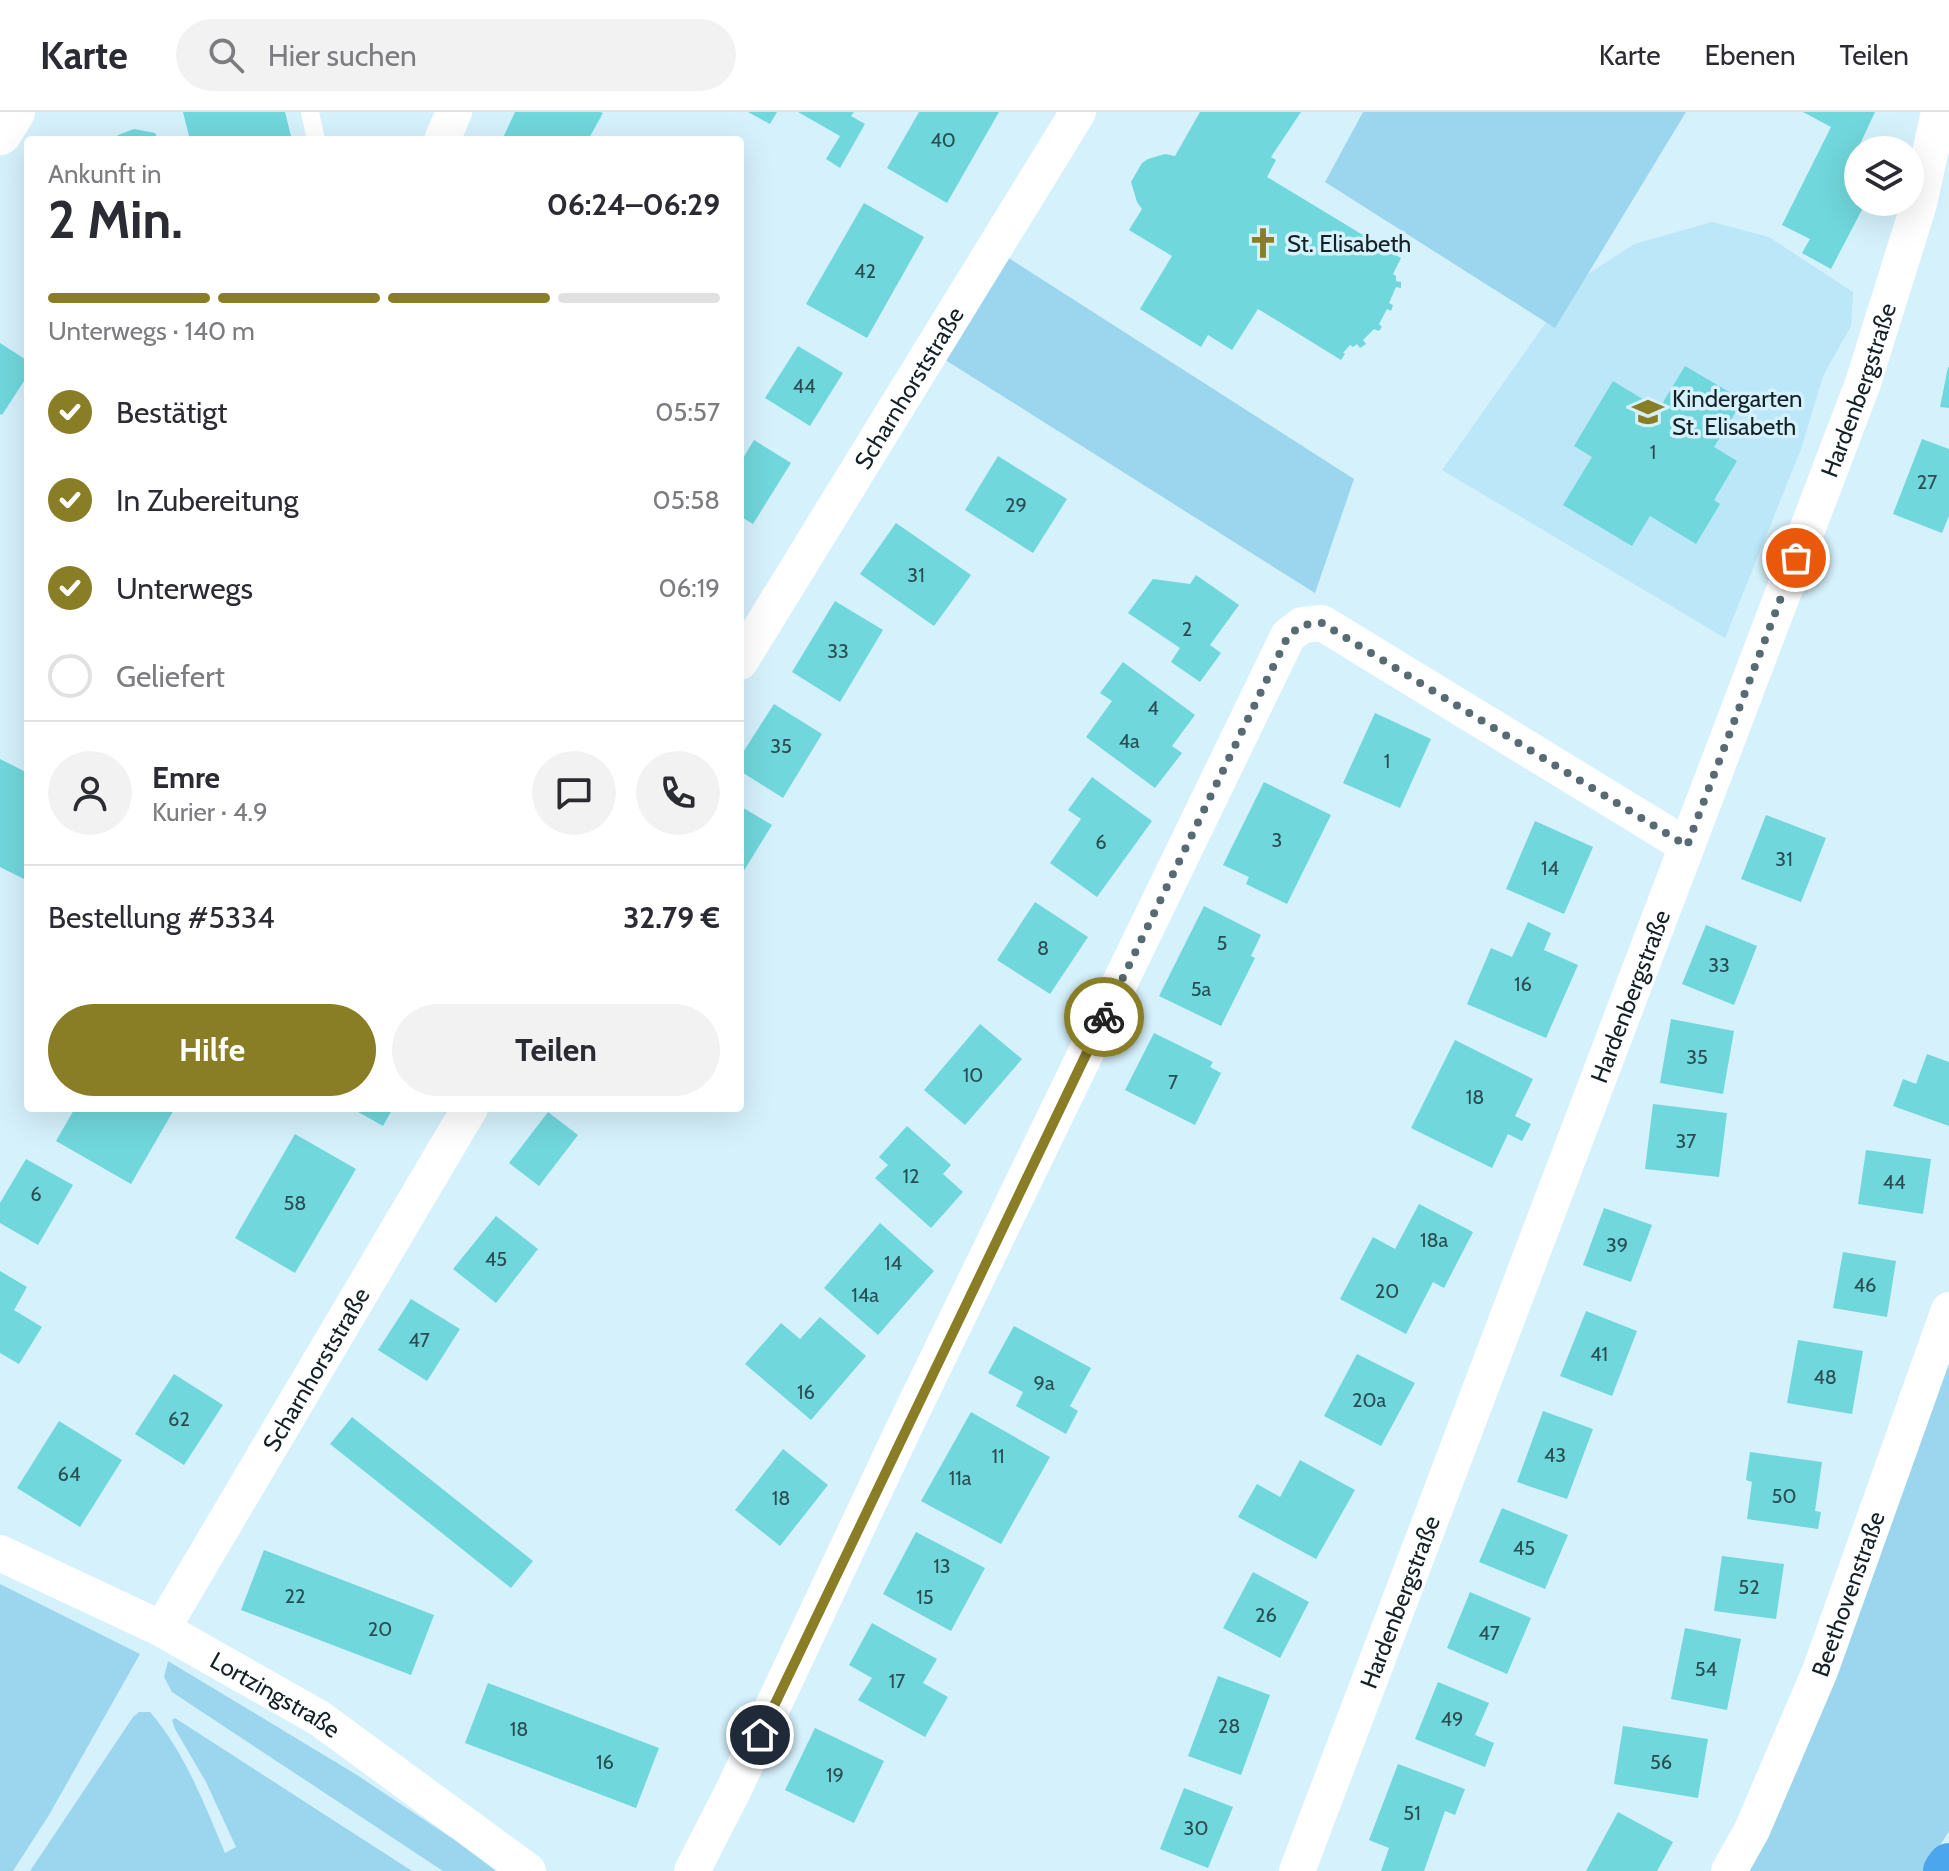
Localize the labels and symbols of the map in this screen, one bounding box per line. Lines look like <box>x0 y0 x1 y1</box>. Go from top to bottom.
house number: 40 <box>930 128 956 152</box>
church icon: St. Elisabeth <box>1246 226 1280 260</box>
place label: St. Elisabeth <box>1287 229 1411 258</box>
house number: 42 <box>854 259 876 283</box>
street label: Hardenbergstraße <box>1814 299 1902 481</box>
street label: Scharnhorststraße <box>848 301 969 474</box>
house number: 44 <box>792 374 816 398</box>
place label: Kindergarten St. Elisabeth <box>1672 384 1802 441</box>
school or university icon: Kindergarten St. Elisabeth <box>1631 395 1665 429</box>
house number: 1 <box>1650 440 1656 464</box>
house number: 27 <box>1917 470 1937 494</box>
house number: 29 <box>1005 493 1027 517</box>
pin <box>1762 524 1830 592</box>
house number: 31 <box>907 563 925 587</box>
house number: 2 <box>1182 617 1192 641</box>
house number: 33 <box>827 639 849 663</box>
house number: 4 <box>1147 696 1159 720</box>
house number: 4a <box>1118 729 1140 753</box>
house number: 35 <box>770 734 792 758</box>
house number: 1 <box>1384 749 1390 773</box>
house number: 3 <box>1272 828 1282 852</box>
house number: 6 <box>1095 830 1107 854</box>
house number: 31 <box>1775 847 1793 871</box>
house number: 14 <box>1541 856 1559 880</box>
street label: Hardenbergstraße <box>1584 906 1676 1087</box>
house number: 5 <box>1217 931 1227 955</box>
house number: 8 <box>1037 936 1049 960</box>
house number: 33 <box>1708 953 1730 977</box>
house number: 16 <box>1514 972 1532 996</box>
courier <box>1064 977 1144 1057</box>
house number: 5a <box>1191 977 1212 1001</box>
house number: 35 <box>1686 1045 1708 1069</box>
house number: 10 <box>963 1063 983 1087</box>
house number: 7 <box>1168 1070 1178 1094</box>
house number: 18 <box>1466 1085 1484 1109</box>
house number: 37 <box>1676 1129 1696 1153</box>
house number: 12 <box>903 1164 920 1188</box>
house number: 44 <box>1882 1170 1906 1194</box>
house number: 6 <box>30 1182 42 1206</box>
house number: 58 <box>284 1191 306 1215</box>
house number: 18a <box>1420 1228 1449 1252</box>
house number: 39 <box>1606 1233 1628 1257</box>
house number: 45 <box>485 1247 507 1271</box>
house number: 14 <box>884 1251 902 1275</box>
house number: 46 <box>1854 1273 1876 1297</box>
house number: 20 <box>1375 1279 1399 1303</box>
street label: Scharnhorststraße <box>256 1282 375 1456</box>
house number: 14a <box>851 1283 879 1307</box>
house number: 47 <box>408 1328 430 1352</box>
house number: 41 <box>1590 1342 1608 1366</box>
house number: 48 <box>1813 1365 1837 1389</box>
house number: 9a <box>1034 1371 1055 1395</box>
house number: 16 <box>797 1380 815 1404</box>
house number: 20a <box>1352 1388 1386 1412</box>
house number: 62 <box>168 1407 190 1431</box>
house number: 43 <box>1544 1443 1566 1467</box>
house number: 11 <box>991 1444 1005 1468</box>
house number: 64 <box>58 1462 81 1486</box>
house number: 11a <box>949 1466 972 1490</box>
house number: 50 <box>1772 1484 1796 1508</box>
house number: 18 <box>772 1486 790 1510</box>
street label: Beethovenstraße <box>1805 1507 1890 1680</box>
street label: Hardenbergstraße <box>1353 1511 1445 1692</box>
house number: 45 <box>1513 1536 1535 1560</box>
house number: 13 <box>933 1554 951 1578</box>
house number: 52 <box>1738 1575 1760 1599</box>
house number: 22 <box>285 1584 305 1608</box>
house number: 15 <box>916 1585 934 1609</box>
house number: 26 <box>1255 1603 1277 1627</box>
house number: 20 <box>368 1617 392 1641</box>
house number: 47 <box>1478 1621 1500 1645</box>
street label: Lortzingstraße <box>206 1645 346 1743</box>
house number: 54 <box>1695 1657 1718 1681</box>
house number: 17 <box>889 1669 905 1693</box>
pin <box>726 1701 794 1769</box>
house number: 49 <box>1441 1707 1463 1731</box>
house number: 28 <box>1218 1714 1240 1738</box>
house number: 18 <box>510 1717 528 1741</box>
house number: 16 <box>596 1750 614 1774</box>
house number: 56 <box>1650 1750 1672 1774</box>
house number: 19 <box>826 1763 844 1787</box>
house number: 51 <box>1403 1801 1421 1825</box>
house number: 30 <box>1184 1816 1208 1840</box>

